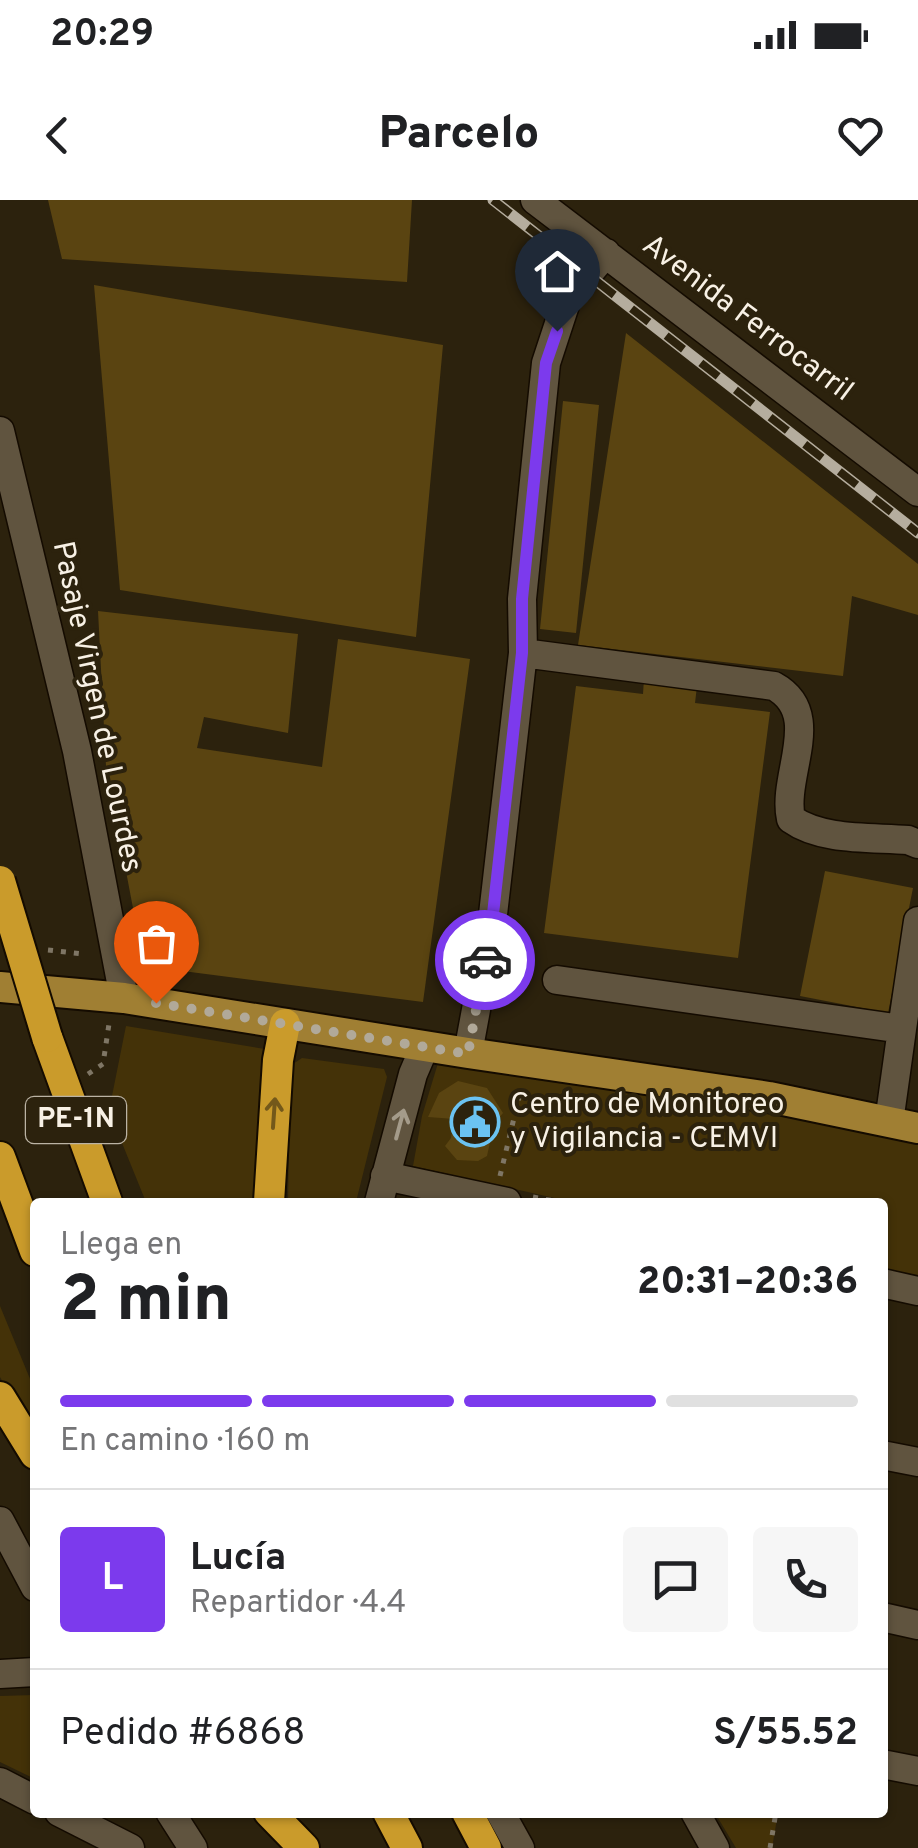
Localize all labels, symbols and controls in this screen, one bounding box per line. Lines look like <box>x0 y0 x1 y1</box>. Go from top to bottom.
text: 20:29 <box>50 11 154 60</box>
text: Parcelo <box>379 107 539 164</box>
icon: back <box>30 108 85 163</box>
icon: heart <box>833 108 888 163</box>
street label: Avenida Ferrocarril <box>634 228 860 410</box>
pin <box>515 229 600 332</box>
icon: home <box>530 244 585 299</box>
street label: Pasaje Virgen de Lourdes <box>43 538 149 876</box>
pin <box>114 901 199 1004</box>
courier <box>435 910 535 1010</box>
icon: bag <box>129 916 184 971</box>
icon: car <box>458 933 513 988</box>
place label: Centro de Monitoreo y Vigilancia - CEMVI <box>510 1087 785 1158</box>
public building icon: Centro de Monitoreo y Vigilancia - CEMVI <box>449 1096 501 1148</box>
road number: PE-1N <box>26 1097 126 1143</box>
one-way arrow <box>265 1097 284 1129</box>
one-way arrow <box>391 1109 410 1140</box>
text: Llega en <box>60 1226 182 1266</box>
text: 20:31–20:36 <box>637 1259 858 1308</box>
text: 2 min <box>60 1262 232 1344</box>
text: En camino · 160 m <box>60 1422 310 1462</box>
button: chat <box>623 1527 728 1632</box>
button: phone <box>753 1527 858 1632</box>
text: Lucía <box>190 1535 286 1584</box>
text: L <box>102 1555 123 1604</box>
text: Repartidor · 4.4 <box>190 1584 406 1624</box>
text: Pedido #6868 <box>60 1710 305 1759</box>
text: S/55.52 <box>713 1710 858 1759</box>

